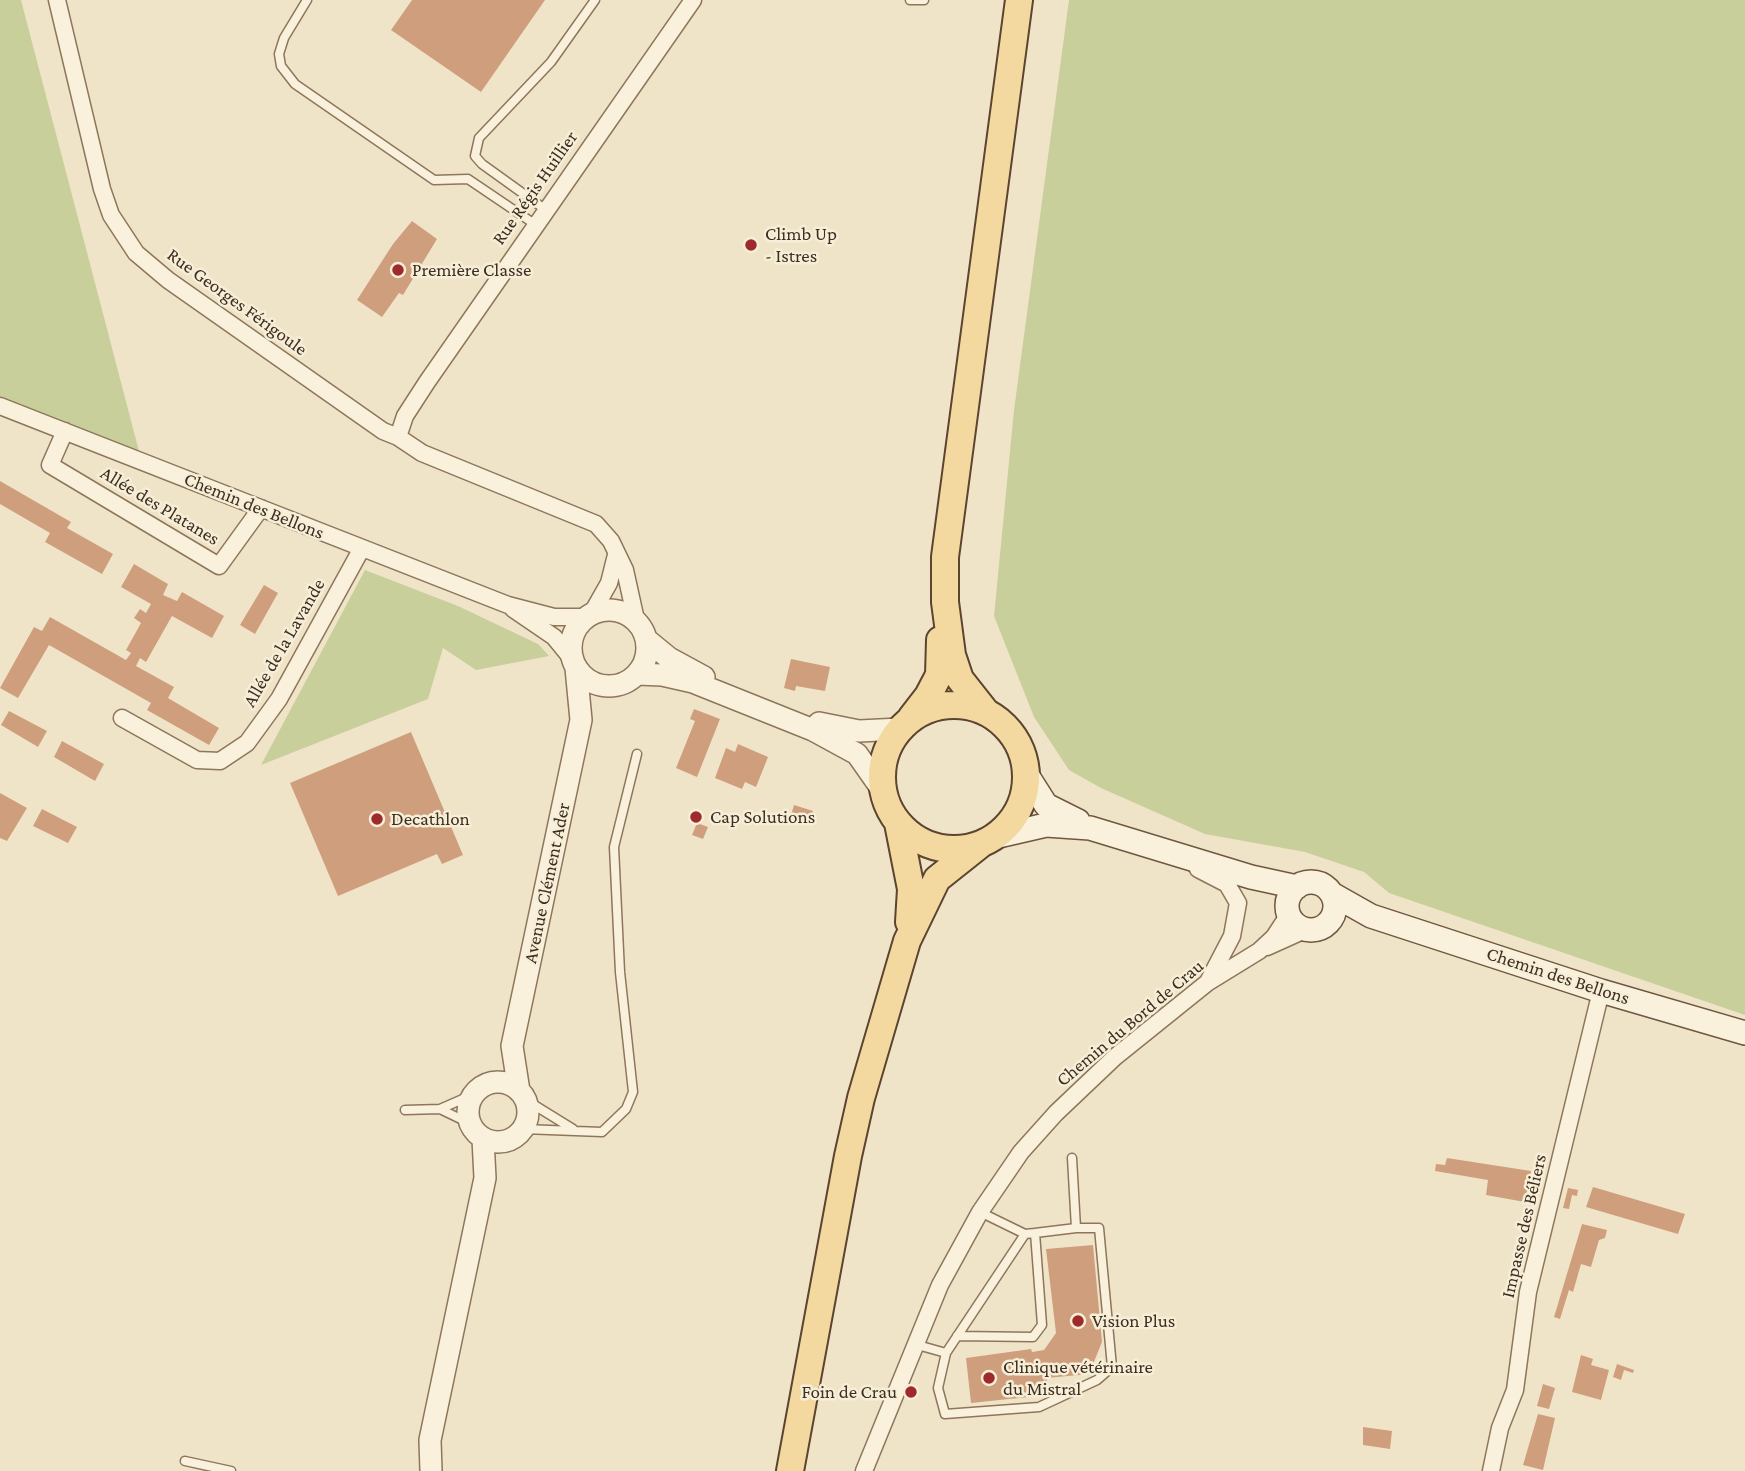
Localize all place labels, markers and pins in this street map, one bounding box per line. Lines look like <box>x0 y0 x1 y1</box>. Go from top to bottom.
place label: Climb Up - Istres <box>765 223 837 267</box>
marker: Climb Up - Istres <box>743 237 759 253</box>
place label: Première Classe <box>412 259 531 281</box>
marker: Première Classe <box>390 262 406 278</box>
place label: Cap Solutions <box>710 806 815 828</box>
place label: Decathlon <box>391 808 470 830</box>
marker: Cap Solutions <box>688 809 704 825</box>
marker: Decathlon <box>369 811 385 827</box>
place label: Vision Plus <box>1092 1310 1175 1332</box>
marker: Vision Plus <box>1070 1313 1086 1329</box>
place label: Clinique vétérinaire du Mistral <box>1003 1356 1153 1400</box>
marker: Clinique vétérinaire du Mistral <box>981 1370 997 1386</box>
place label: Foin de Crau <box>802 1381 897 1403</box>
marker: Foin de Crau <box>903 1384 919 1400</box>

